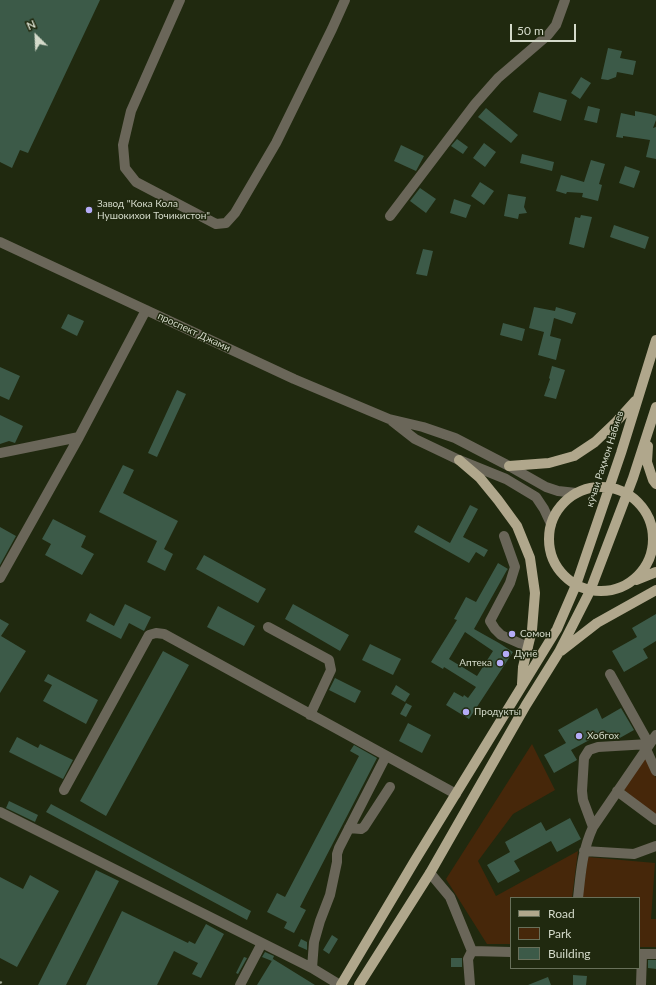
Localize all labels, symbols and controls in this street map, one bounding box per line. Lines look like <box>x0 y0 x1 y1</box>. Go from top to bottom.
north arrow <box>16 16 56 56</box>
scale bar <box>512 16 578 42</box>
text: N <box>24 17 37 32</box>
text: 50 m <box>517 23 544 38</box>
place label: Завод "Кока Кола Нушокихои Точикистон" <box>97 198 210 222</box>
marker: Завод "Кока Кола Нушокихои Точикистон" <box>84 205 94 215</box>
street label: проспект Джами <box>156 310 232 354</box>
street label: кӯчаи Раҳмон Набиев <box>584 409 626 509</box>
place label: Сомон <box>520 628 551 640</box>
marker: Сомон <box>507 629 517 639</box>
place label: Дунё <box>514 648 537 660</box>
marker: Дунё <box>501 649 511 659</box>
place label: Аптека <box>459 657 492 669</box>
marker: Аптека <box>495 658 505 668</box>
place label: Продукты <box>474 706 521 718</box>
marker: Продукты <box>461 707 471 717</box>
place label: Хобгох <box>587 730 619 742</box>
marker: Хобгох <box>574 731 584 741</box>
legend <box>510 897 640 969</box>
text: Road <box>548 906 575 921</box>
text: Park <box>548 926 571 941</box>
text: Building <box>548 946 591 961</box>

